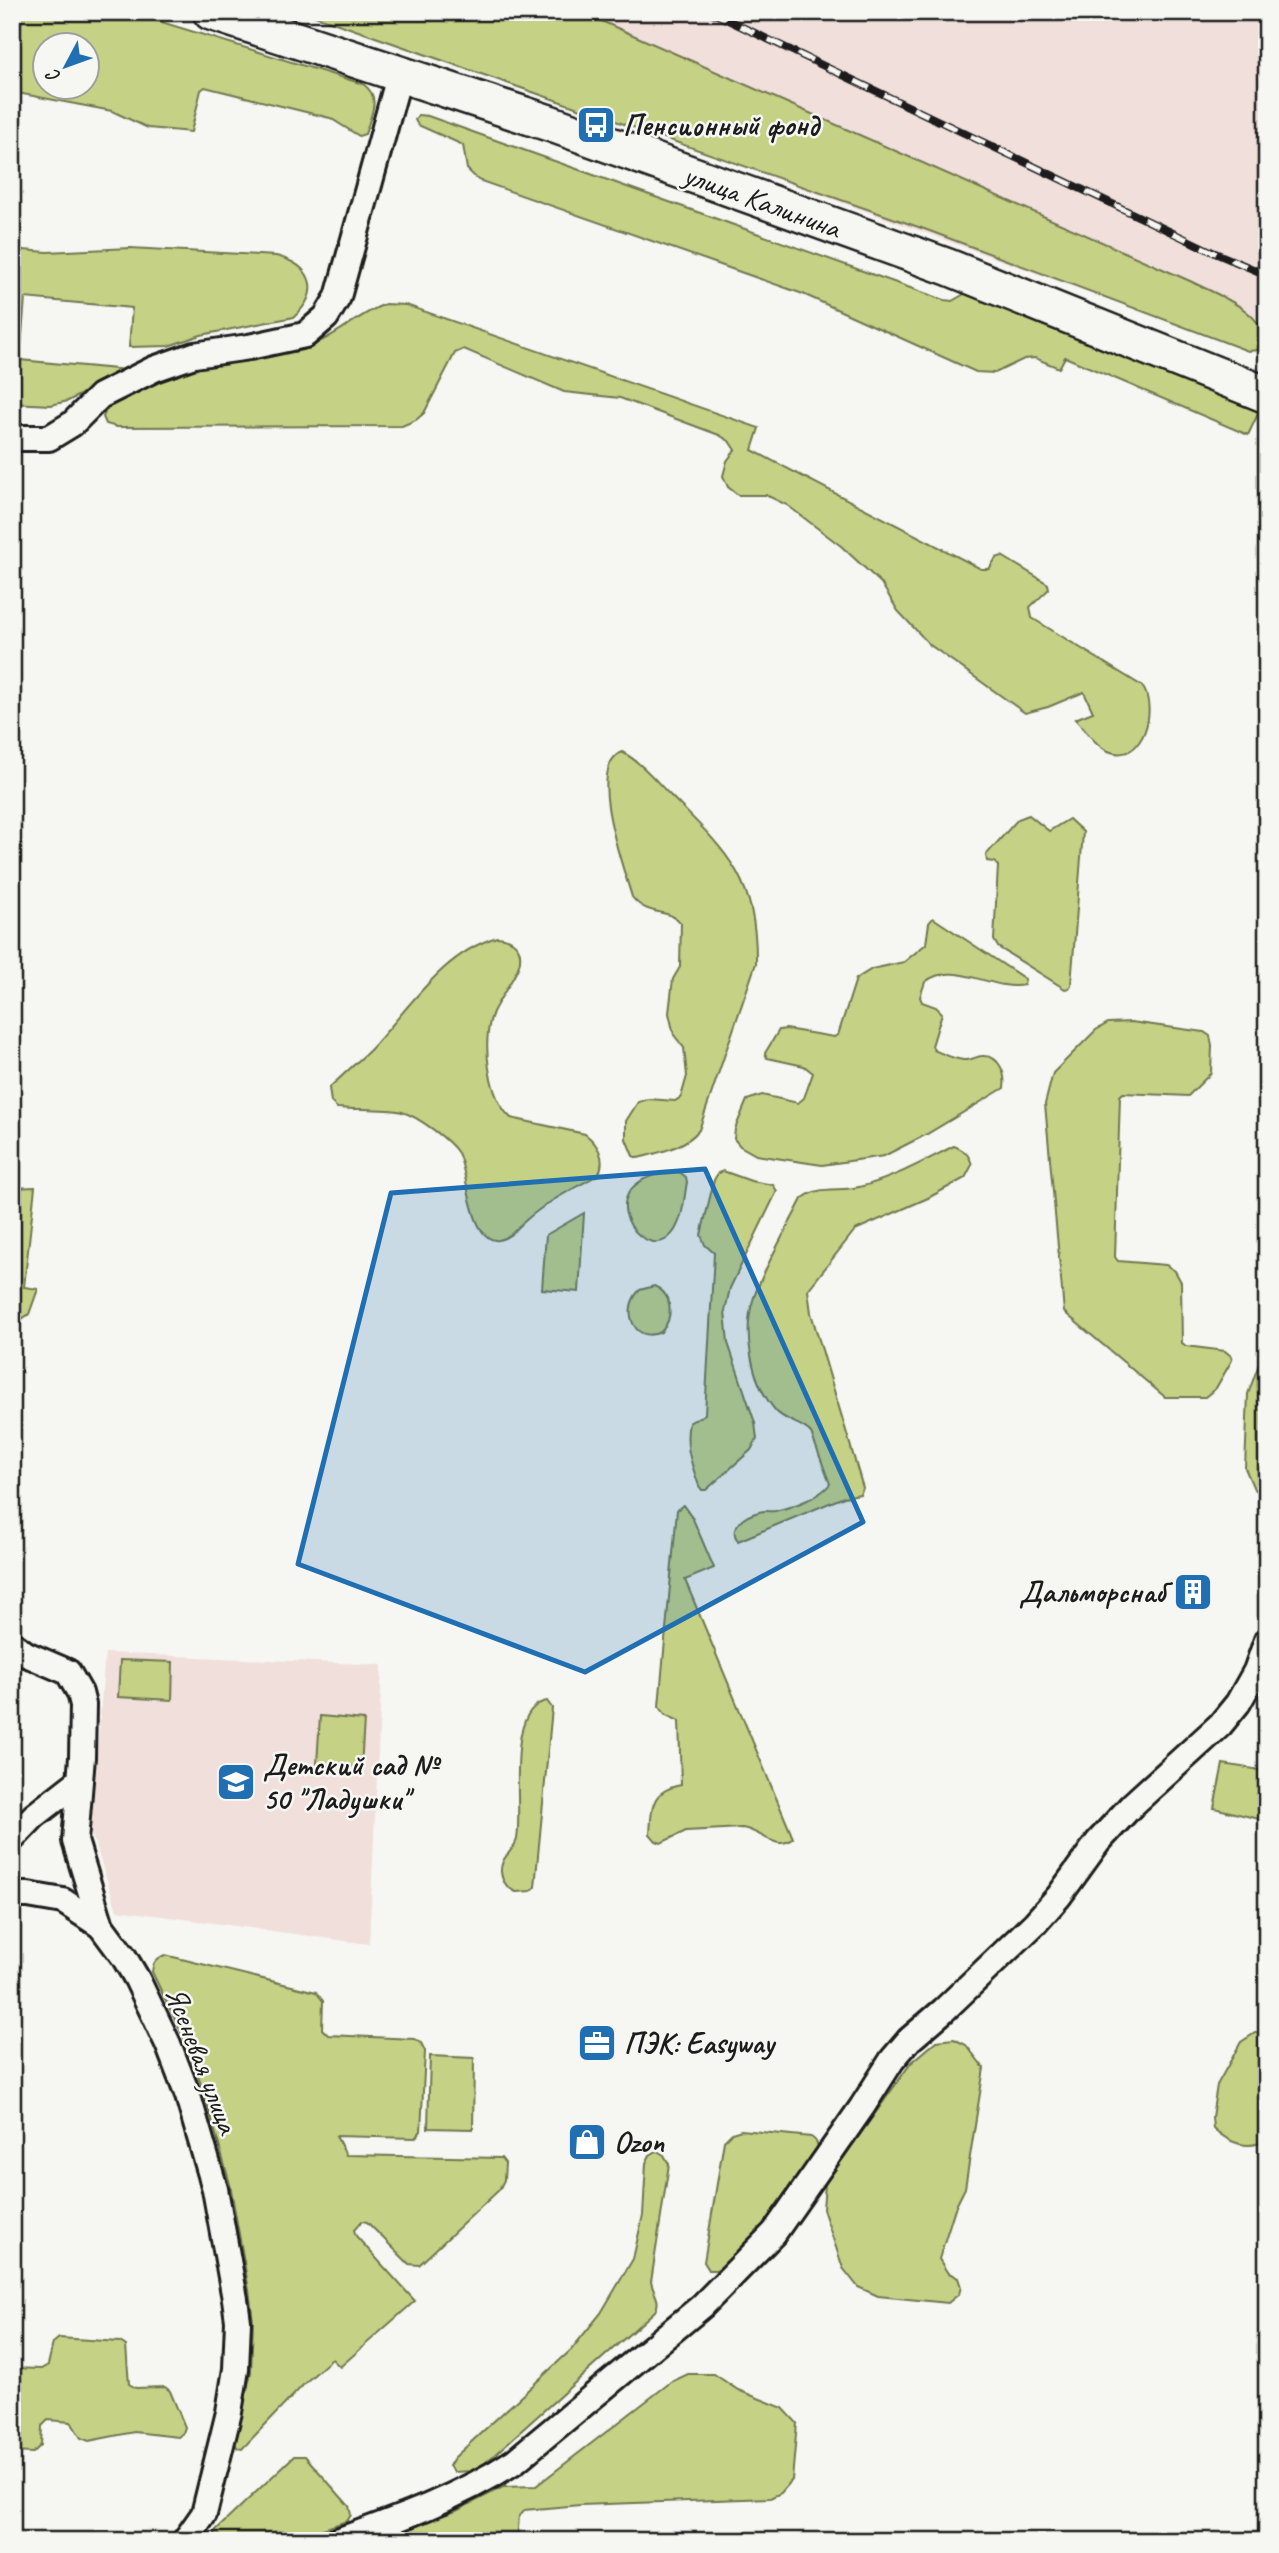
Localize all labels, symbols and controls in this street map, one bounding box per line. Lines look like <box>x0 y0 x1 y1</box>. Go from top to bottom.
north arrow <box>32 32 102 102</box>
text: С <box>40 63 66 88</box>
bus stop icon: Пенсионный фонд <box>575 104 617 146</box>
place label: Пенсионный фонд <box>623 106 822 144</box>
street label: улица Калинина <box>677 154 847 248</box>
building icon: Дальморснаб <box>1172 1571 1214 1613</box>
place label: Дальморснаб <box>1019 1573 1173 1611</box>
place label: Детский сад № 50 "Ладушки" <box>263 1746 442 1819</box>
school or university icon: Детский сад № 50 "Ладушки" <box>215 1761 257 1803</box>
street label: Ясеневая улица <box>157 1981 248 2141</box>
office icon: ПЭК: Easyway <box>576 2022 618 2064</box>
place label: ПЭК: Easyway <box>624 2024 777 2063</box>
shop icon: Ozon <box>566 2121 608 2163</box>
place label: Ozon <box>614 2123 665 2161</box>

